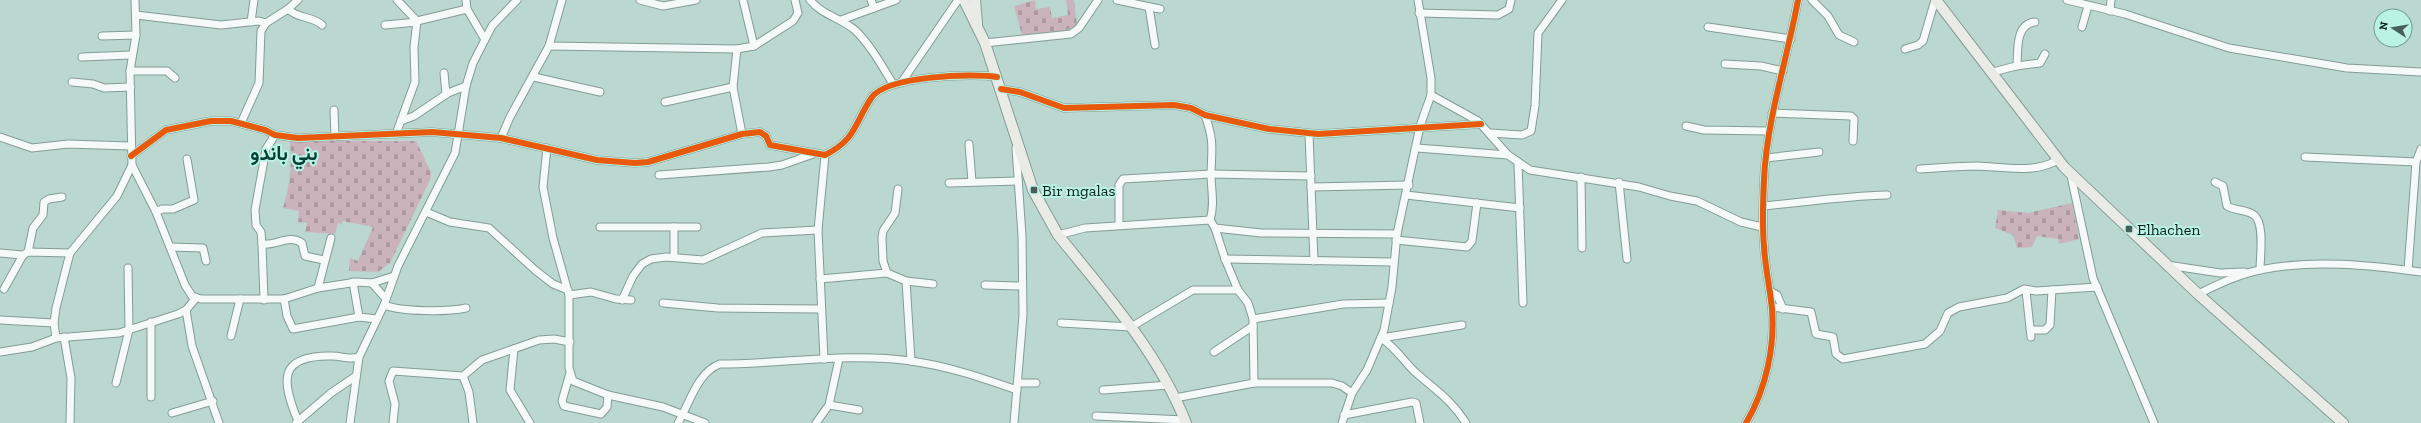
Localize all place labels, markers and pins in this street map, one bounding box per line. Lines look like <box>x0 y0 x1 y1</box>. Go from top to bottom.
place label: Bir mgalas <box>1042 181 1116 200</box>
marker: Bir mgalas <box>1029 185 1039 195</box>
place label: Elhachen <box>2137 220 2201 239</box>
marker: Elhachen <box>2124 224 2134 234</box>

